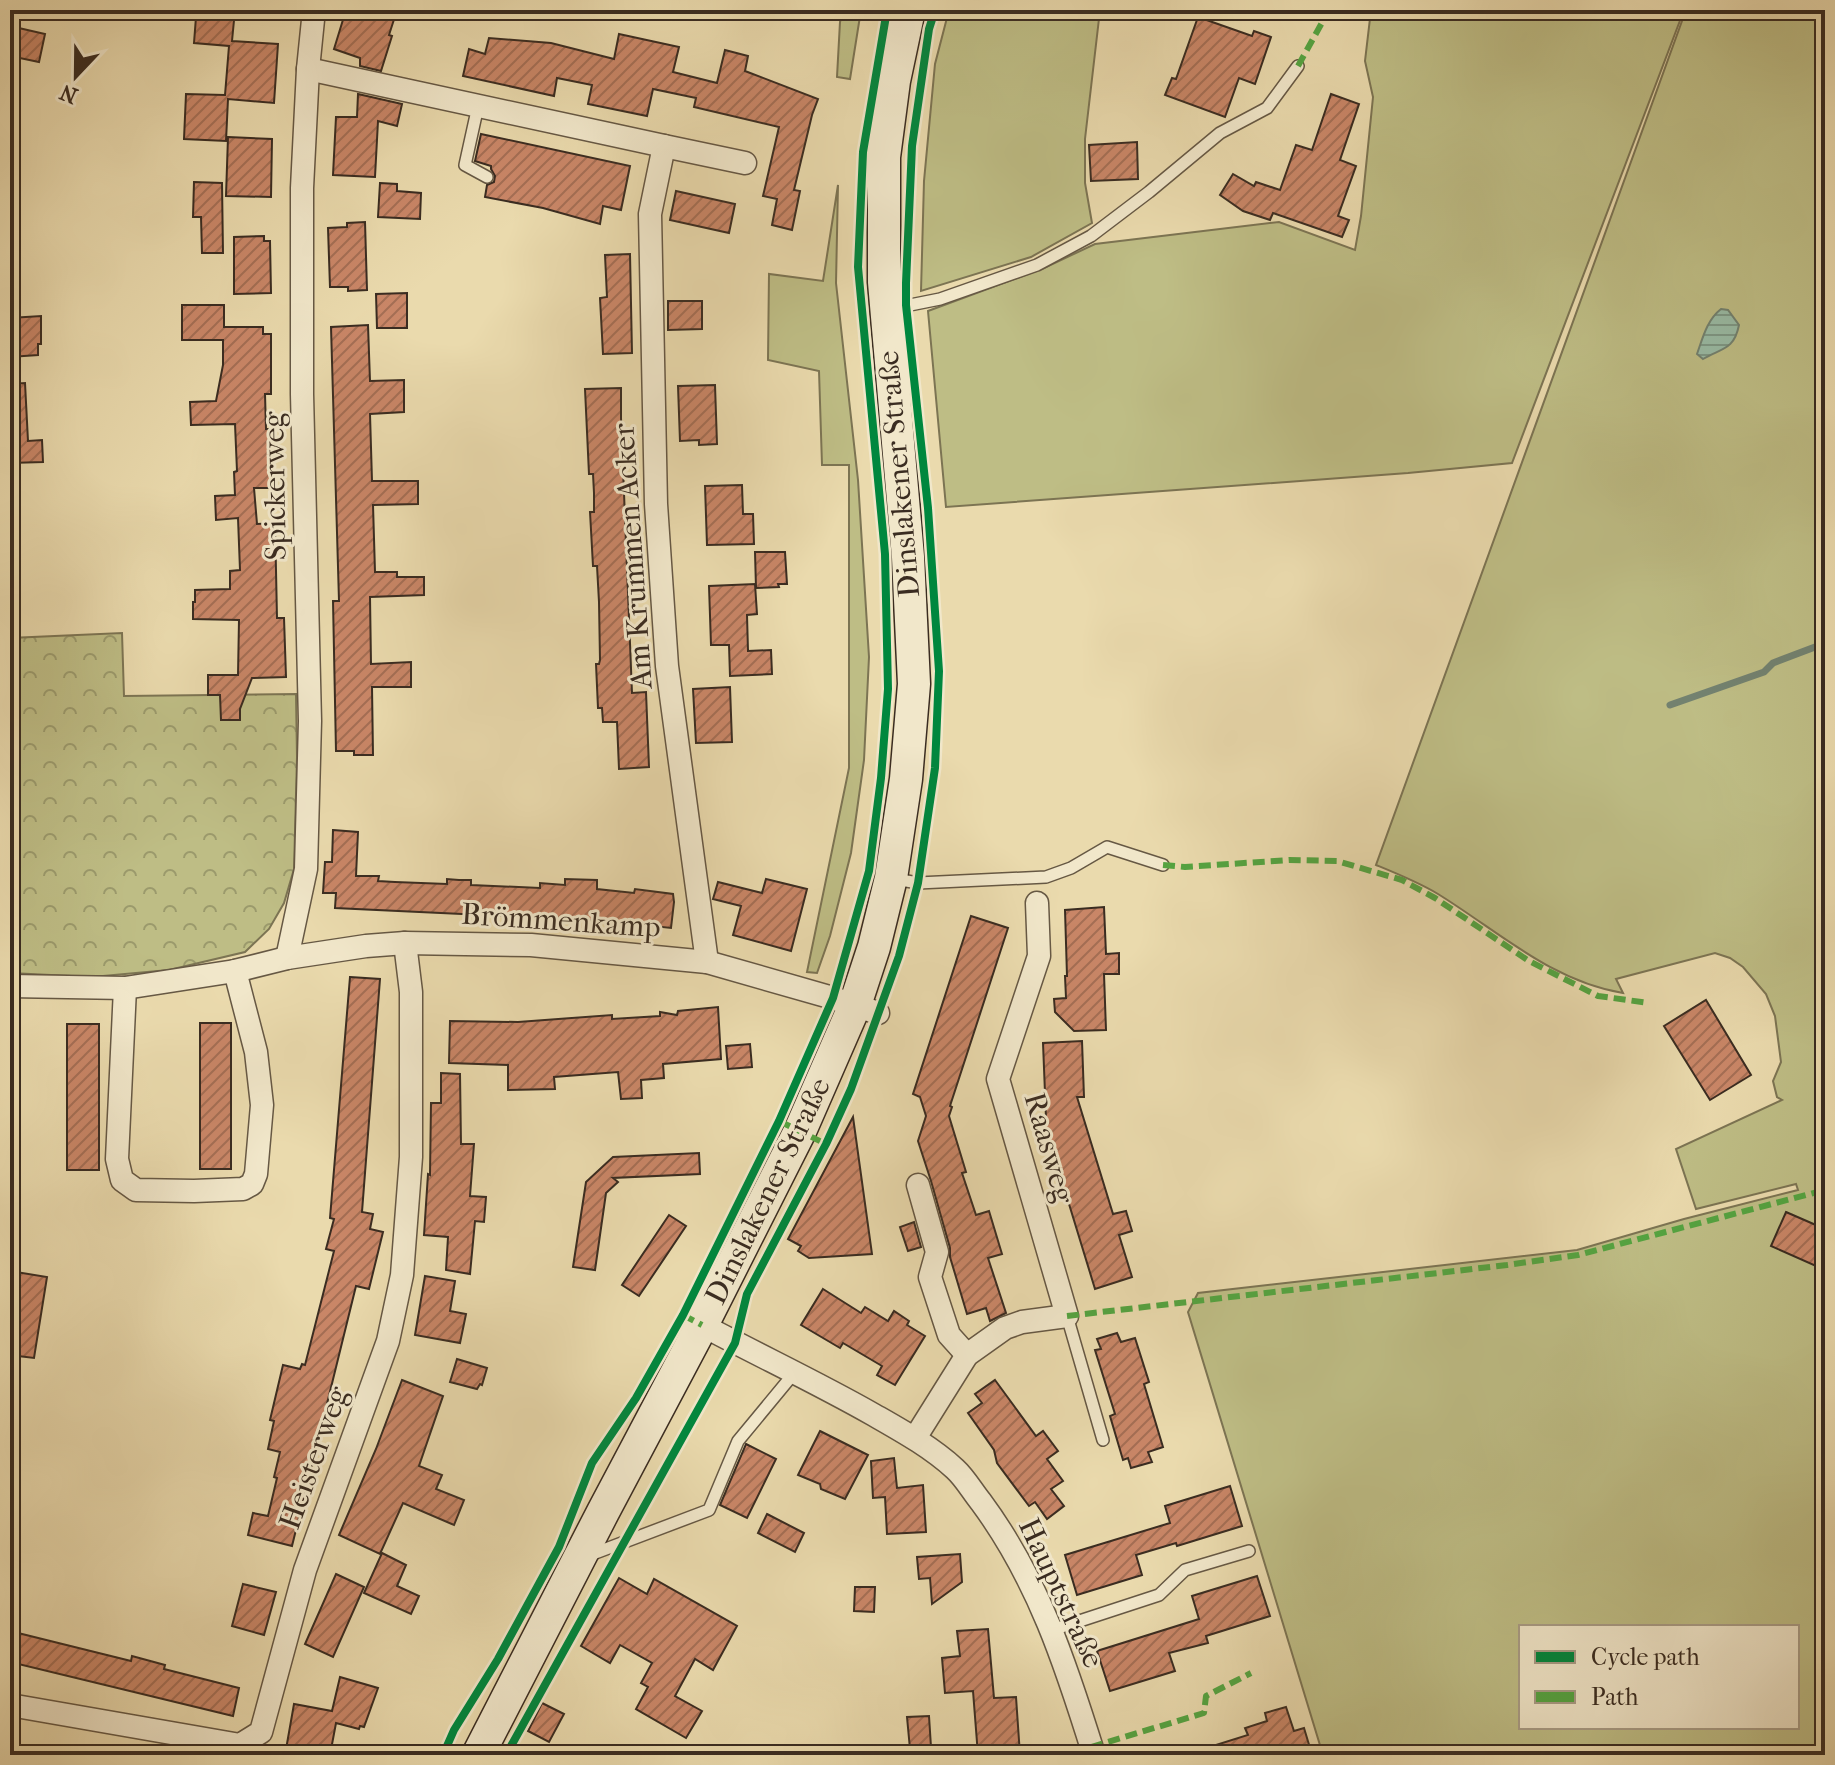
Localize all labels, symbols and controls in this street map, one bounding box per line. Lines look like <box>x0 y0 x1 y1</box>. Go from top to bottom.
north arrow <box>36 36 116 116</box>
text: N <box>56 78 81 109</box>
street label: Dinslakener Straße <box>871 349 927 599</box>
street label: Spickerweg <box>256 410 294 561</box>
street label: Am Krummen Acker <box>606 422 660 691</box>
street label: Brömmenkamp <box>460 897 662 945</box>
street label: Dinslakener Straße <box>698 1072 838 1310</box>
street label: Raasweg <box>1017 1089 1082 1208</box>
street label: Heisterweg <box>272 1381 356 1534</box>
street label: Hauptstraße <box>1011 1513 1111 1674</box>
legend <box>1519 1625 1799 1729</box>
text: Cycle path <box>1591 1643 1700 1671</box>
text: Path <box>1591 1683 1639 1711</box>

